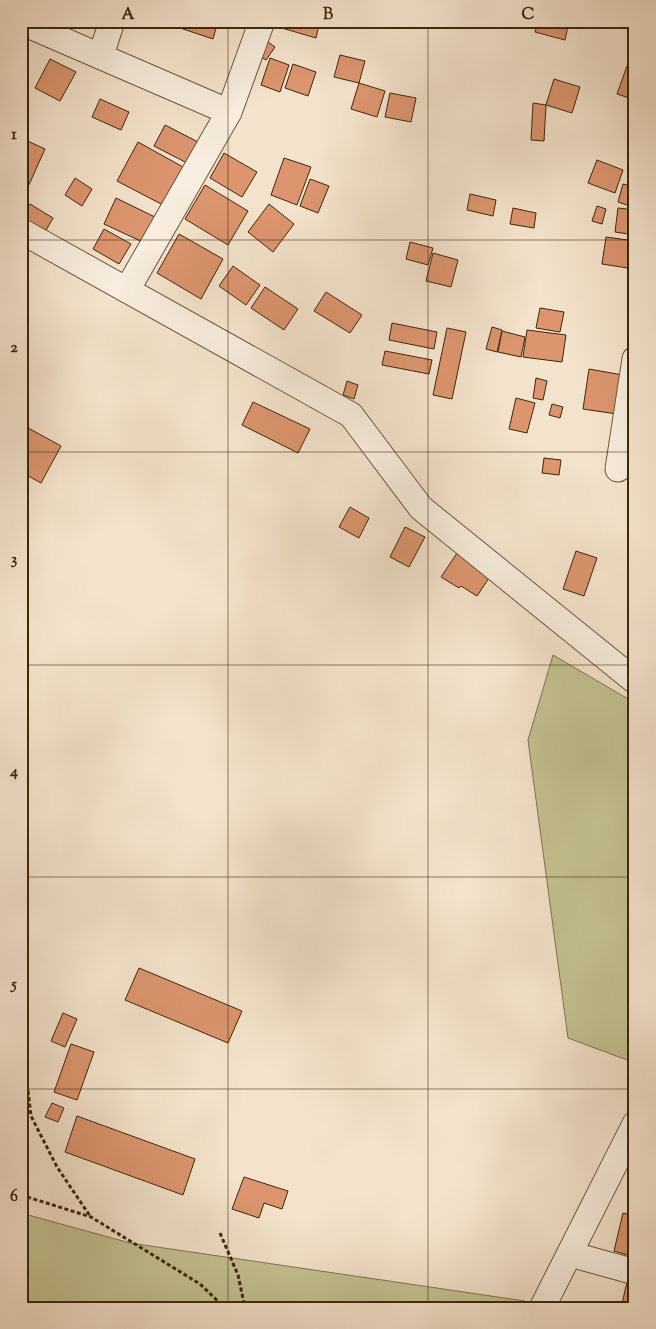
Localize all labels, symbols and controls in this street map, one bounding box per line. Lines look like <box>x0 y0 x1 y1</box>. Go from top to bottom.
text: A <box>122 4 135 27</box>
text: B <box>323 4 333 27</box>
text: C <box>522 4 535 27</box>
text: 1 <box>11 124 17 147</box>
text: 2 <box>10 337 18 360</box>
text: 3 <box>11 549 18 572</box>
text: 4 <box>9 761 18 784</box>
text: 5 <box>9 974 17 997</box>
text: 6 <box>10 1186 18 1209</box>

